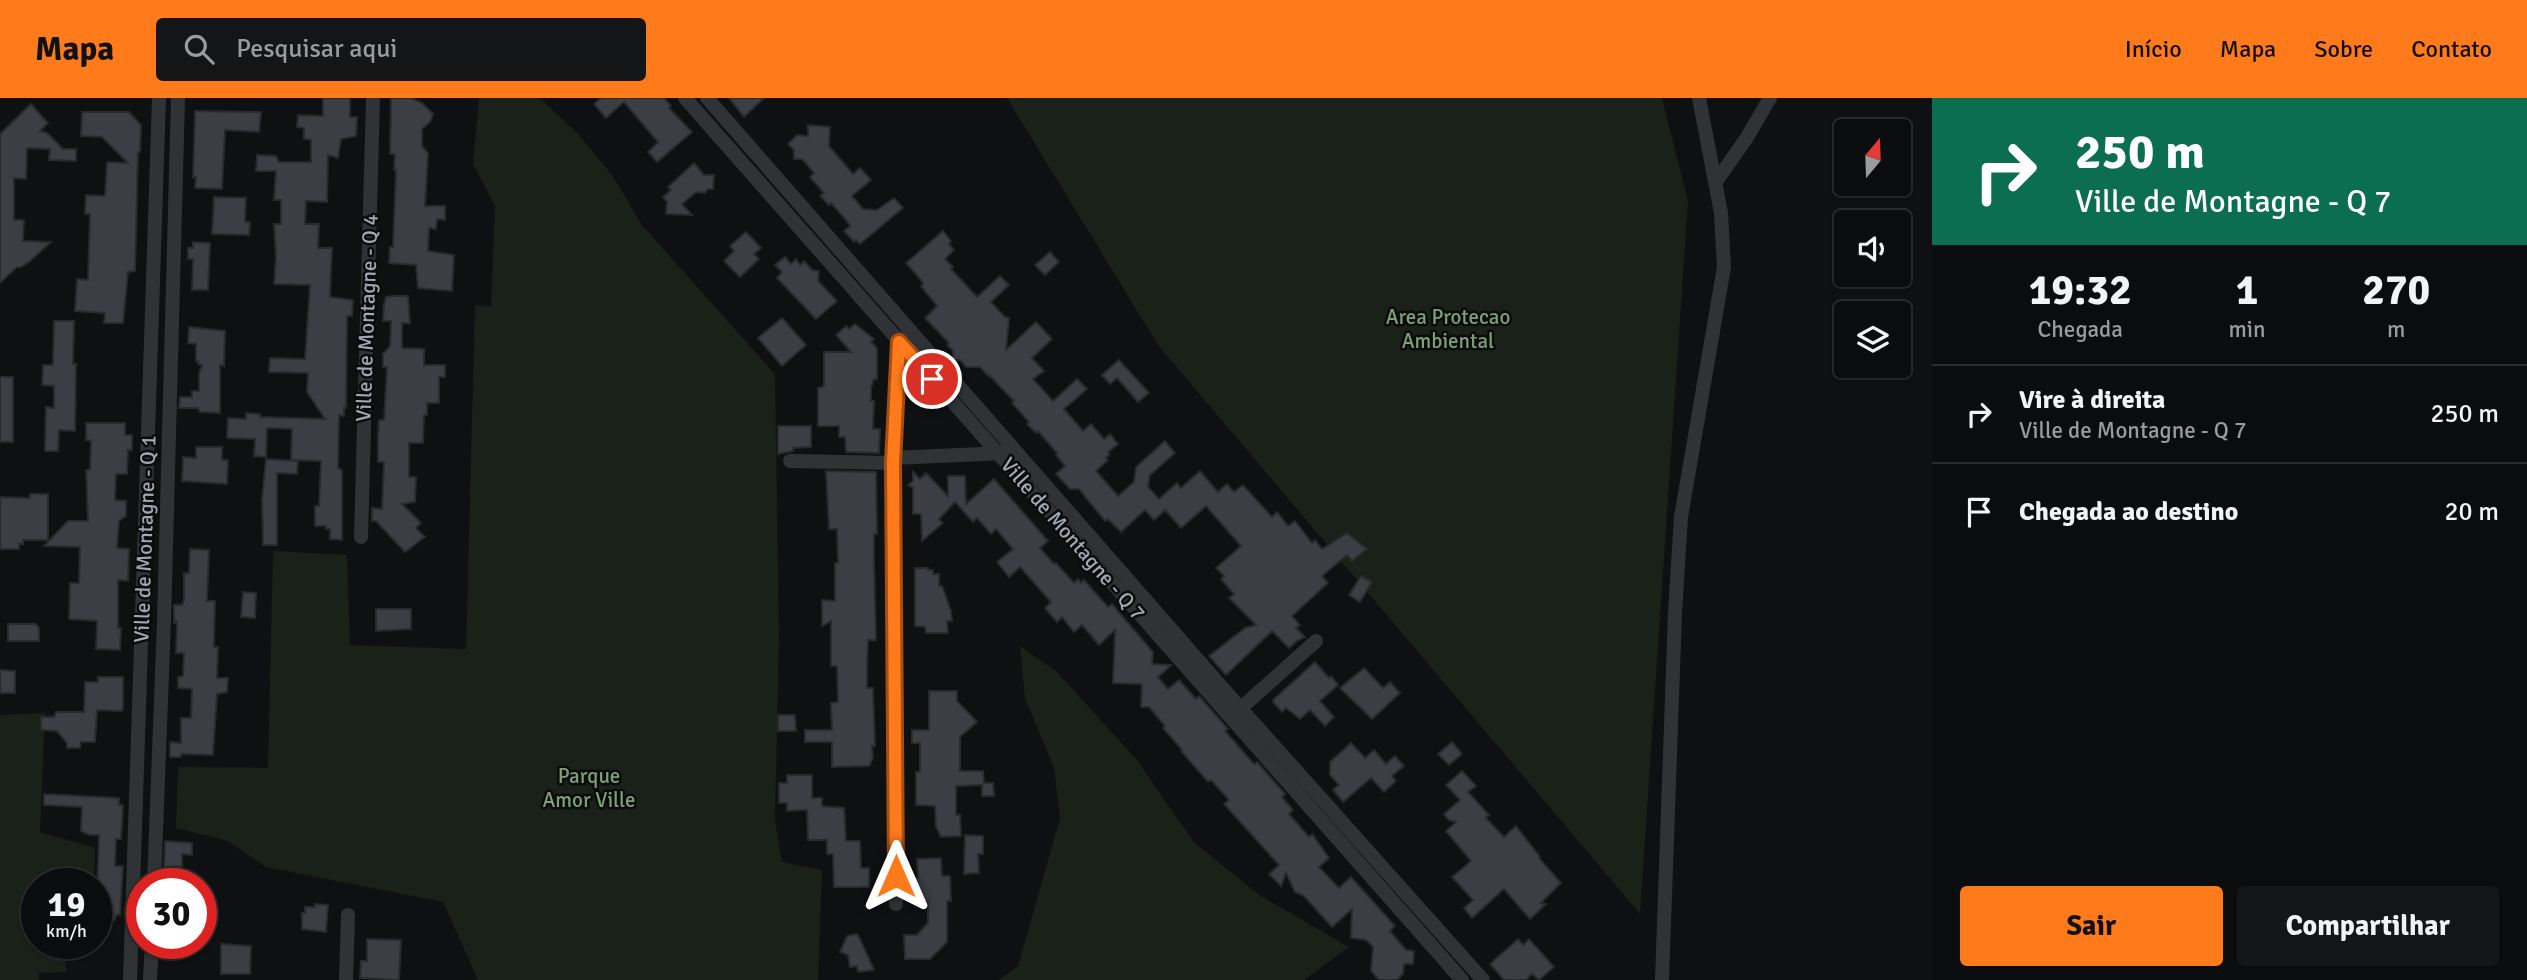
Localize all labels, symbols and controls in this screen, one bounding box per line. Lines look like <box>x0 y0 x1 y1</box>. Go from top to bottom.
search box <box>156 18 646 81</box>
text: Mapa <box>35 29 114 70</box>
icon: search <box>180 30 218 68</box>
text: Pesquisar aqui <box>236 33 397 65</box>
text: Início <box>2125 34 2182 64</box>
text: Mapa <box>2220 34 2276 64</box>
text: Sobre <box>2314 34 2373 64</box>
text: Contato <box>2411 34 2492 64</box>
north arrow <box>1834 119 1911 196</box>
map controls <box>1834 119 1911 378</box>
text: 250 m <box>2075 122 2205 182</box>
icon: right <box>1960 126 2051 217</box>
text: Ville de Montagne - Q 7 <box>2075 182 2391 221</box>
button: sound <box>1834 210 1911 287</box>
street label: Ville de Montagne - Q 4 <box>350 214 384 422</box>
text: 19:32 <box>2029 265 2132 316</box>
text: 1 <box>2236 265 2258 316</box>
text: 270 <box>2362 265 2430 316</box>
button: layers <box>1834 301 1911 378</box>
park label: Area Protecao Ambiental <box>1386 304 1510 354</box>
text: Chegada <box>2037 315 2123 344</box>
text: min <box>2228 315 2266 344</box>
text: m <box>2387 315 2405 344</box>
pin <box>902 349 962 409</box>
icon: arrive <box>913 360 951 398</box>
text: Vire à direita <box>2019 384 2165 416</box>
icon: right <box>1960 395 1998 433</box>
text: 250 m <box>2430 398 2499 430</box>
text: Ville de Montagne - Q 7 <box>2019 416 2246 445</box>
street label: Ville de Montagne - Q 1 <box>128 435 162 643</box>
street label: Ville de Montagne - Q 7 <box>995 452 1151 626</box>
icon: arrive <box>1960 493 1998 531</box>
text: Chegada ao destino <box>2019 496 2238 528</box>
text: 20 m <box>2444 496 2499 528</box>
park label: Parque Amor Ville <box>542 763 636 813</box>
position arrow <box>859 839 933 913</box>
speed limit sign: 30 <box>126 868 217 959</box>
text: 19 <box>48 883 85 926</box>
button: Sair <box>1960 886 2223 966</box>
button: Compartilhar <box>2237 886 2499 966</box>
text: km/h <box>46 920 87 942</box>

